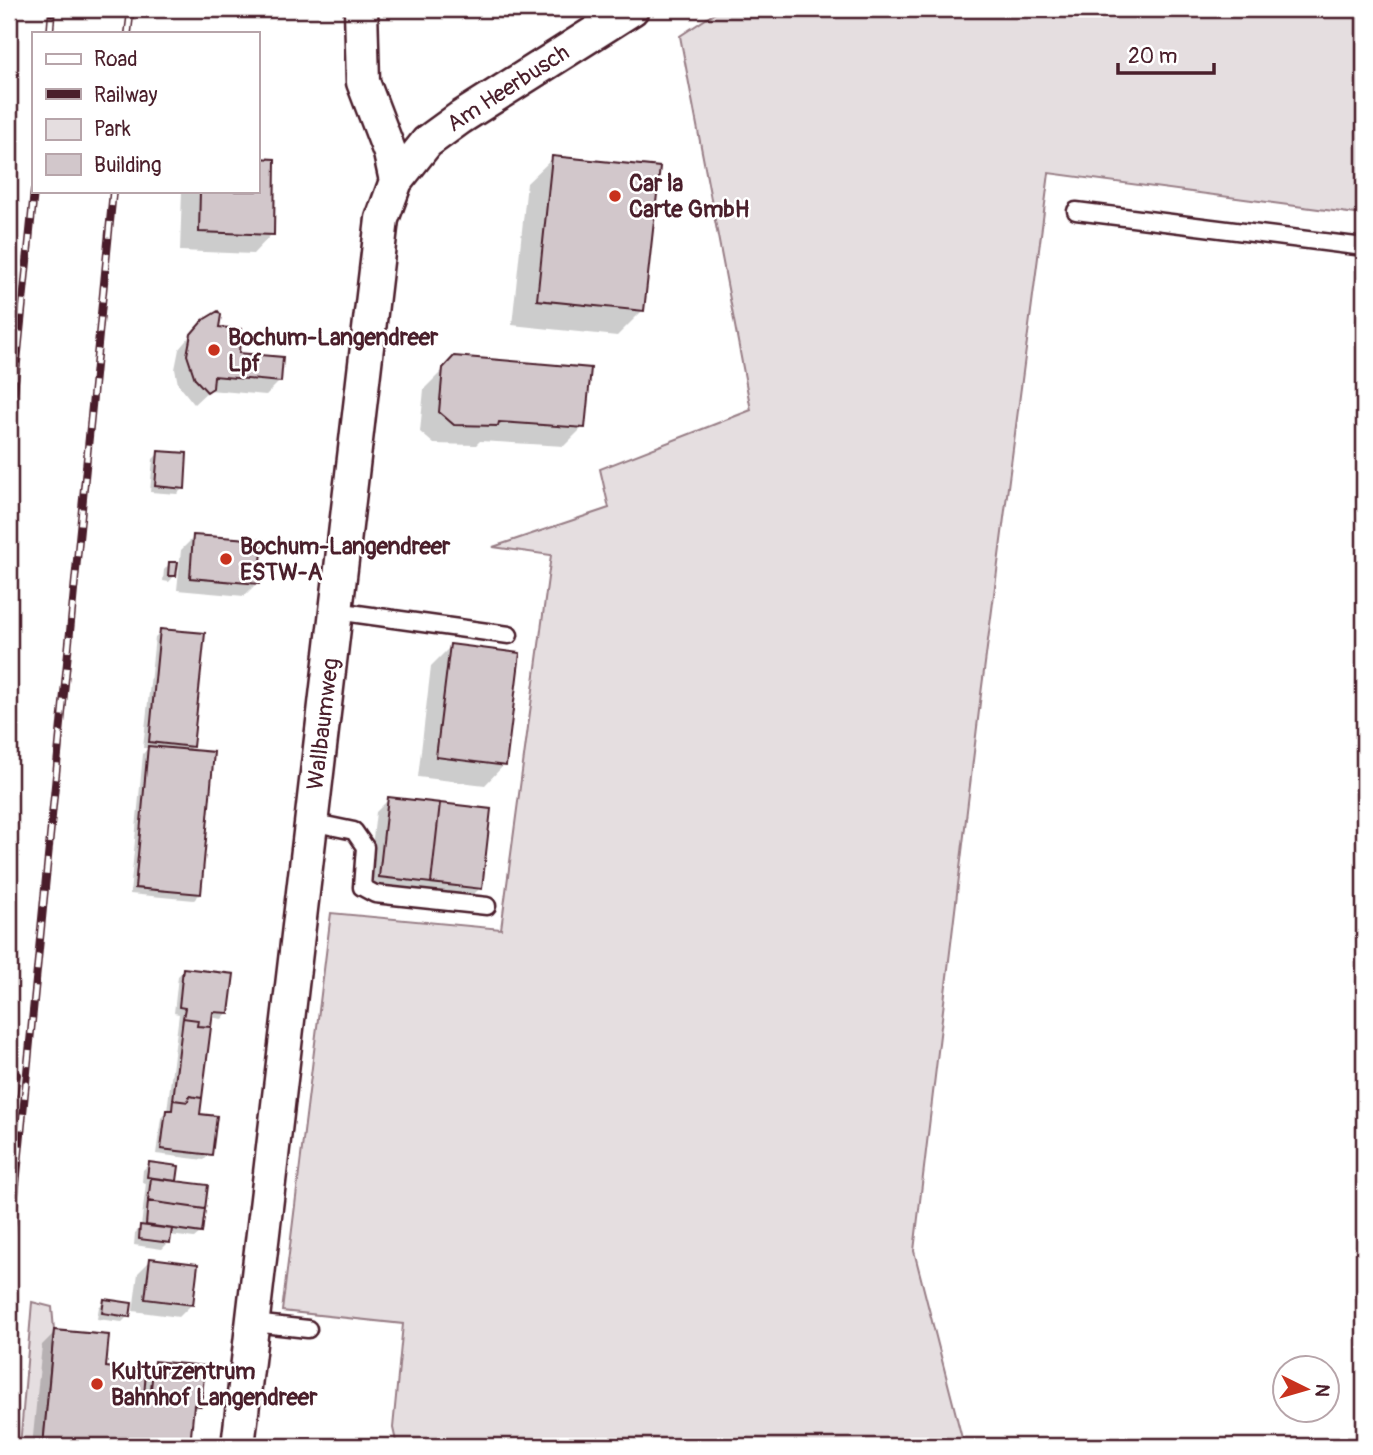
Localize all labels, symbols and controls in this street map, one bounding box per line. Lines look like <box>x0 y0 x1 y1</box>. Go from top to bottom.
legend <box>32 32 259 192</box>
scale bar <box>1118 32 1214 76</box>
street label: Am Heerbusch <box>441 38 575 138</box>
text: 20 m <box>1128 43 1177 70</box>
text: Road <box>94 46 138 73</box>
text: Railway <box>94 82 158 109</box>
text: Park <box>94 116 131 143</box>
text: Building <box>94 152 161 179</box>
place label: Car la Carte GmbH <box>629 169 749 224</box>
marker: Car la Carte GmbH <box>607 188 623 204</box>
place label: Bochum-Langendreer Lpf <box>228 323 439 378</box>
marker: Bochum-Langendreer Lpf <box>206 342 222 358</box>
place label: Bochum-Langendreer ESTW-A <box>240 532 451 587</box>
marker: Bochum-Langendreer ESTW-A <box>218 551 234 567</box>
street label: Wallbaumweg <box>301 656 345 792</box>
north arrow <box>1272 1354 1342 1424</box>
place label: Kulturzentrum Bahnhof Langendreer <box>111 1357 318 1412</box>
marker: Kulturzentrum Bahnhof Langendreer <box>89 1376 105 1392</box>
text: N <box>1309 1383 1334 1398</box>

